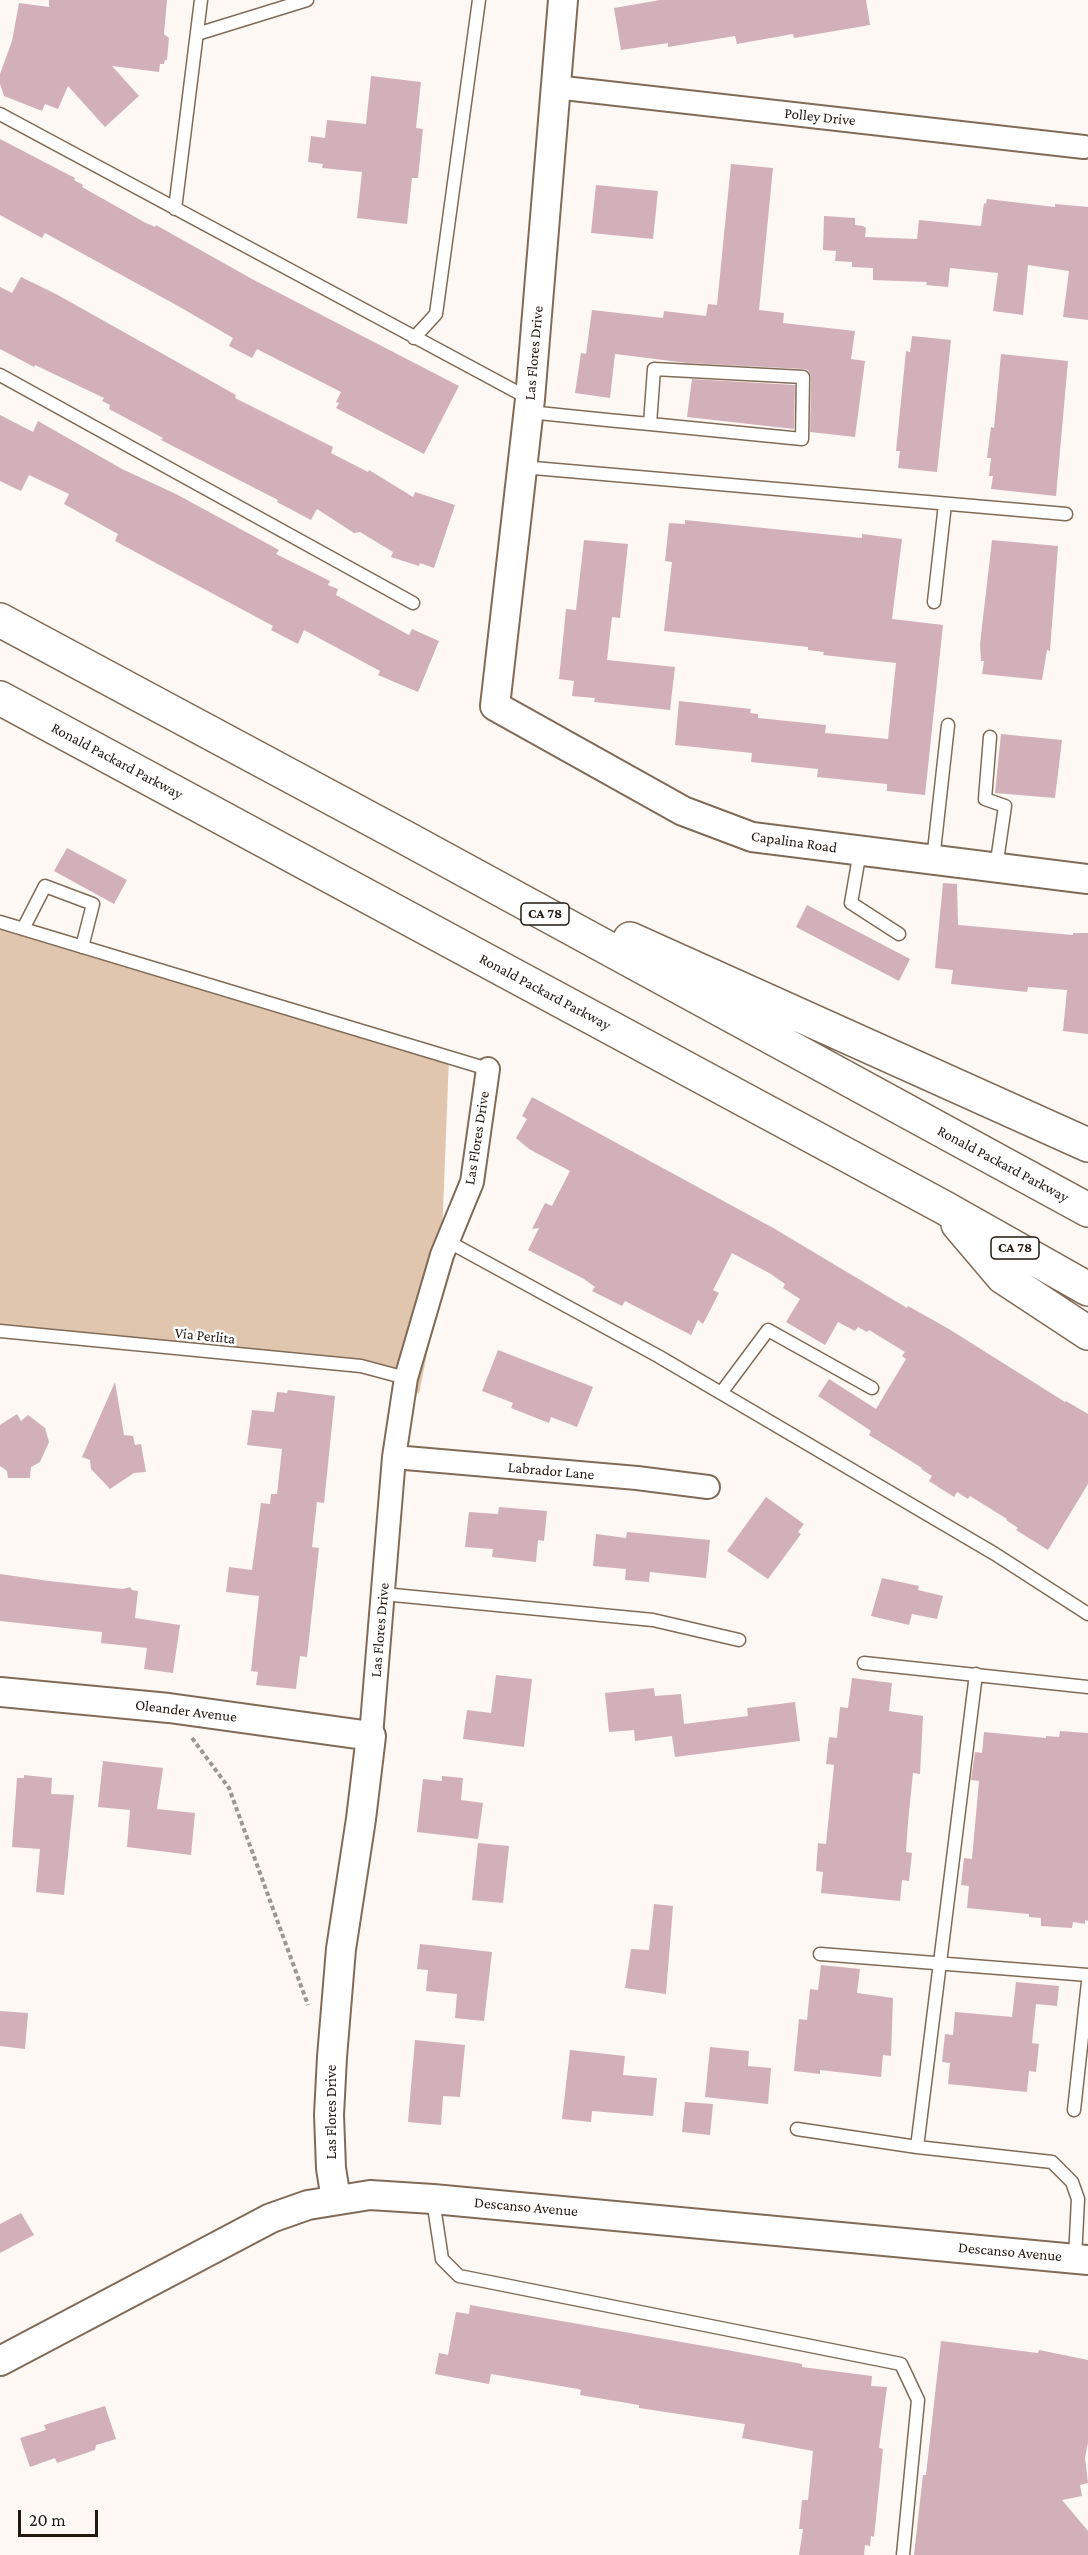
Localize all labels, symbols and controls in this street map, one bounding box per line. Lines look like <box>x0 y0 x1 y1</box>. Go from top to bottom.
street label: Polley Drive <box>784 104 856 130</box>
street label: Las Flores Drive <box>521 305 547 401</box>
street label: Ronald Packard Parkway <box>48 719 186 803</box>
street label: Capalina Road <box>750 827 838 857</box>
road number: CA 78 <box>521 903 569 925</box>
street label: Ronald Packard Parkway <box>476 950 614 1034</box>
street label: Las Flores Drive <box>461 1090 493 1186</box>
street label: Ronald Packard Parkway <box>934 1122 1072 1206</box>
road number: CA 78 <box>991 1237 1039 1259</box>
street label: Via Perlita <box>174 1324 236 1348</box>
street label: Labrador Lane <box>507 1458 595 1484</box>
street label: Las Flores Drive <box>367 1582 393 1678</box>
street label: Oleander Avenue <box>134 1696 238 1726</box>
street label: Las Flores Drive <box>322 2065 340 2159</box>
street label: Descanso Avenue <box>473 2194 579 2220</box>
street label: Descanso Avenue <box>957 2239 1063 2265</box>
scale bar <box>21 2498 100 2536</box>
text: 20 m <box>29 2510 66 2530</box>

